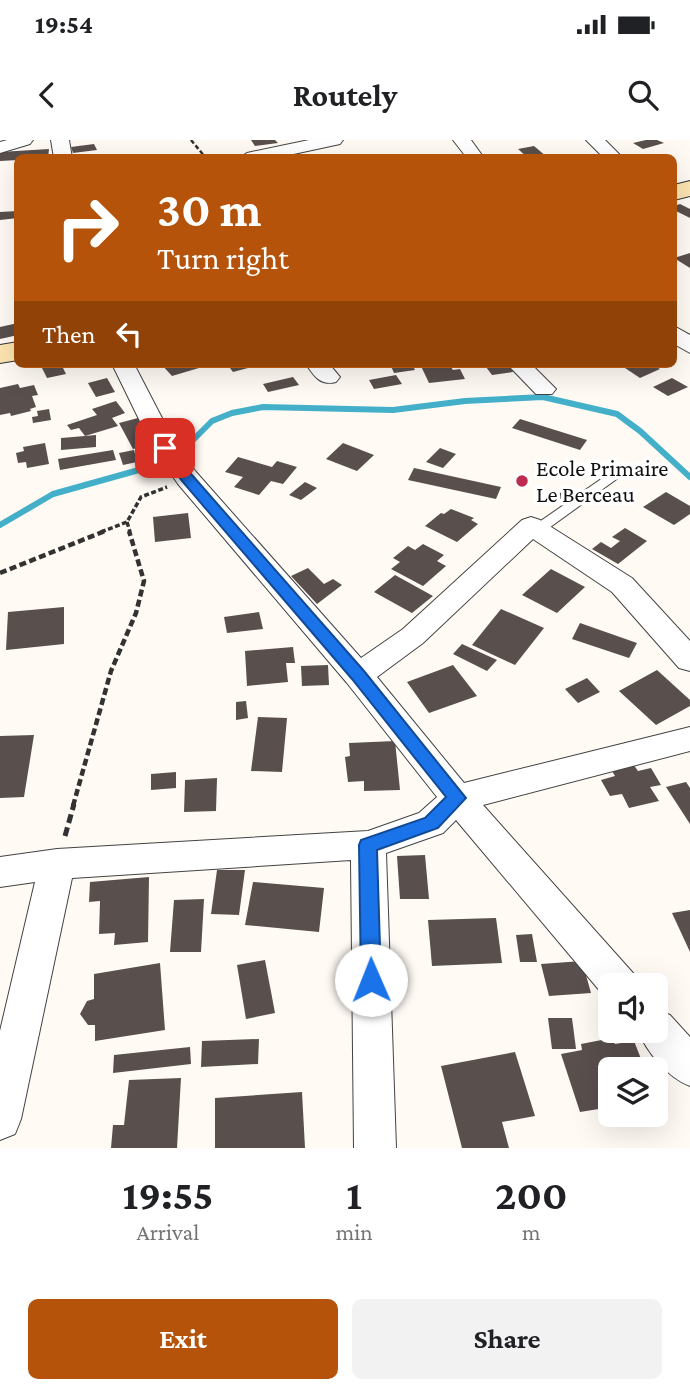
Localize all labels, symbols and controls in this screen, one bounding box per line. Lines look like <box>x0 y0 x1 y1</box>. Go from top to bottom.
text: 19:54 <box>35 10 93 39</box>
icon: back <box>28 76 66 114</box>
icon: search <box>624 76 662 114</box>
text: Routely <box>293 77 397 113</box>
icon: right <box>42 182 133 273</box>
text: 30 m <box>157 182 262 237</box>
text: Turn right <box>157 240 289 276</box>
icon: left <box>110 315 148 353</box>
text: Then <box>42 320 96 349</box>
pin <box>135 418 195 478</box>
icon: arrive <box>146 429 184 467</box>
place label: Ecole Primaire Le Berceau <box>536 455 668 507</box>
marker: Ecole Primaire Le Berceau <box>514 473 530 489</box>
position arrow <box>334 943 408 1017</box>
map controls <box>598 973 668 1127</box>
button: sound <box>598 973 668 1043</box>
button: layers <box>598 1057 668 1127</box>
text: 19:55 <box>122 1171 213 1218</box>
text: 1 <box>346 1171 362 1218</box>
text: 200 <box>495 1171 568 1218</box>
text: Arrival <box>137 1219 199 1245</box>
text: min <box>336 1219 373 1245</box>
text: m <box>522 1219 541 1245</box>
button: Exit <box>28 1299 338 1379</box>
button: Share <box>352 1299 662 1379</box>

